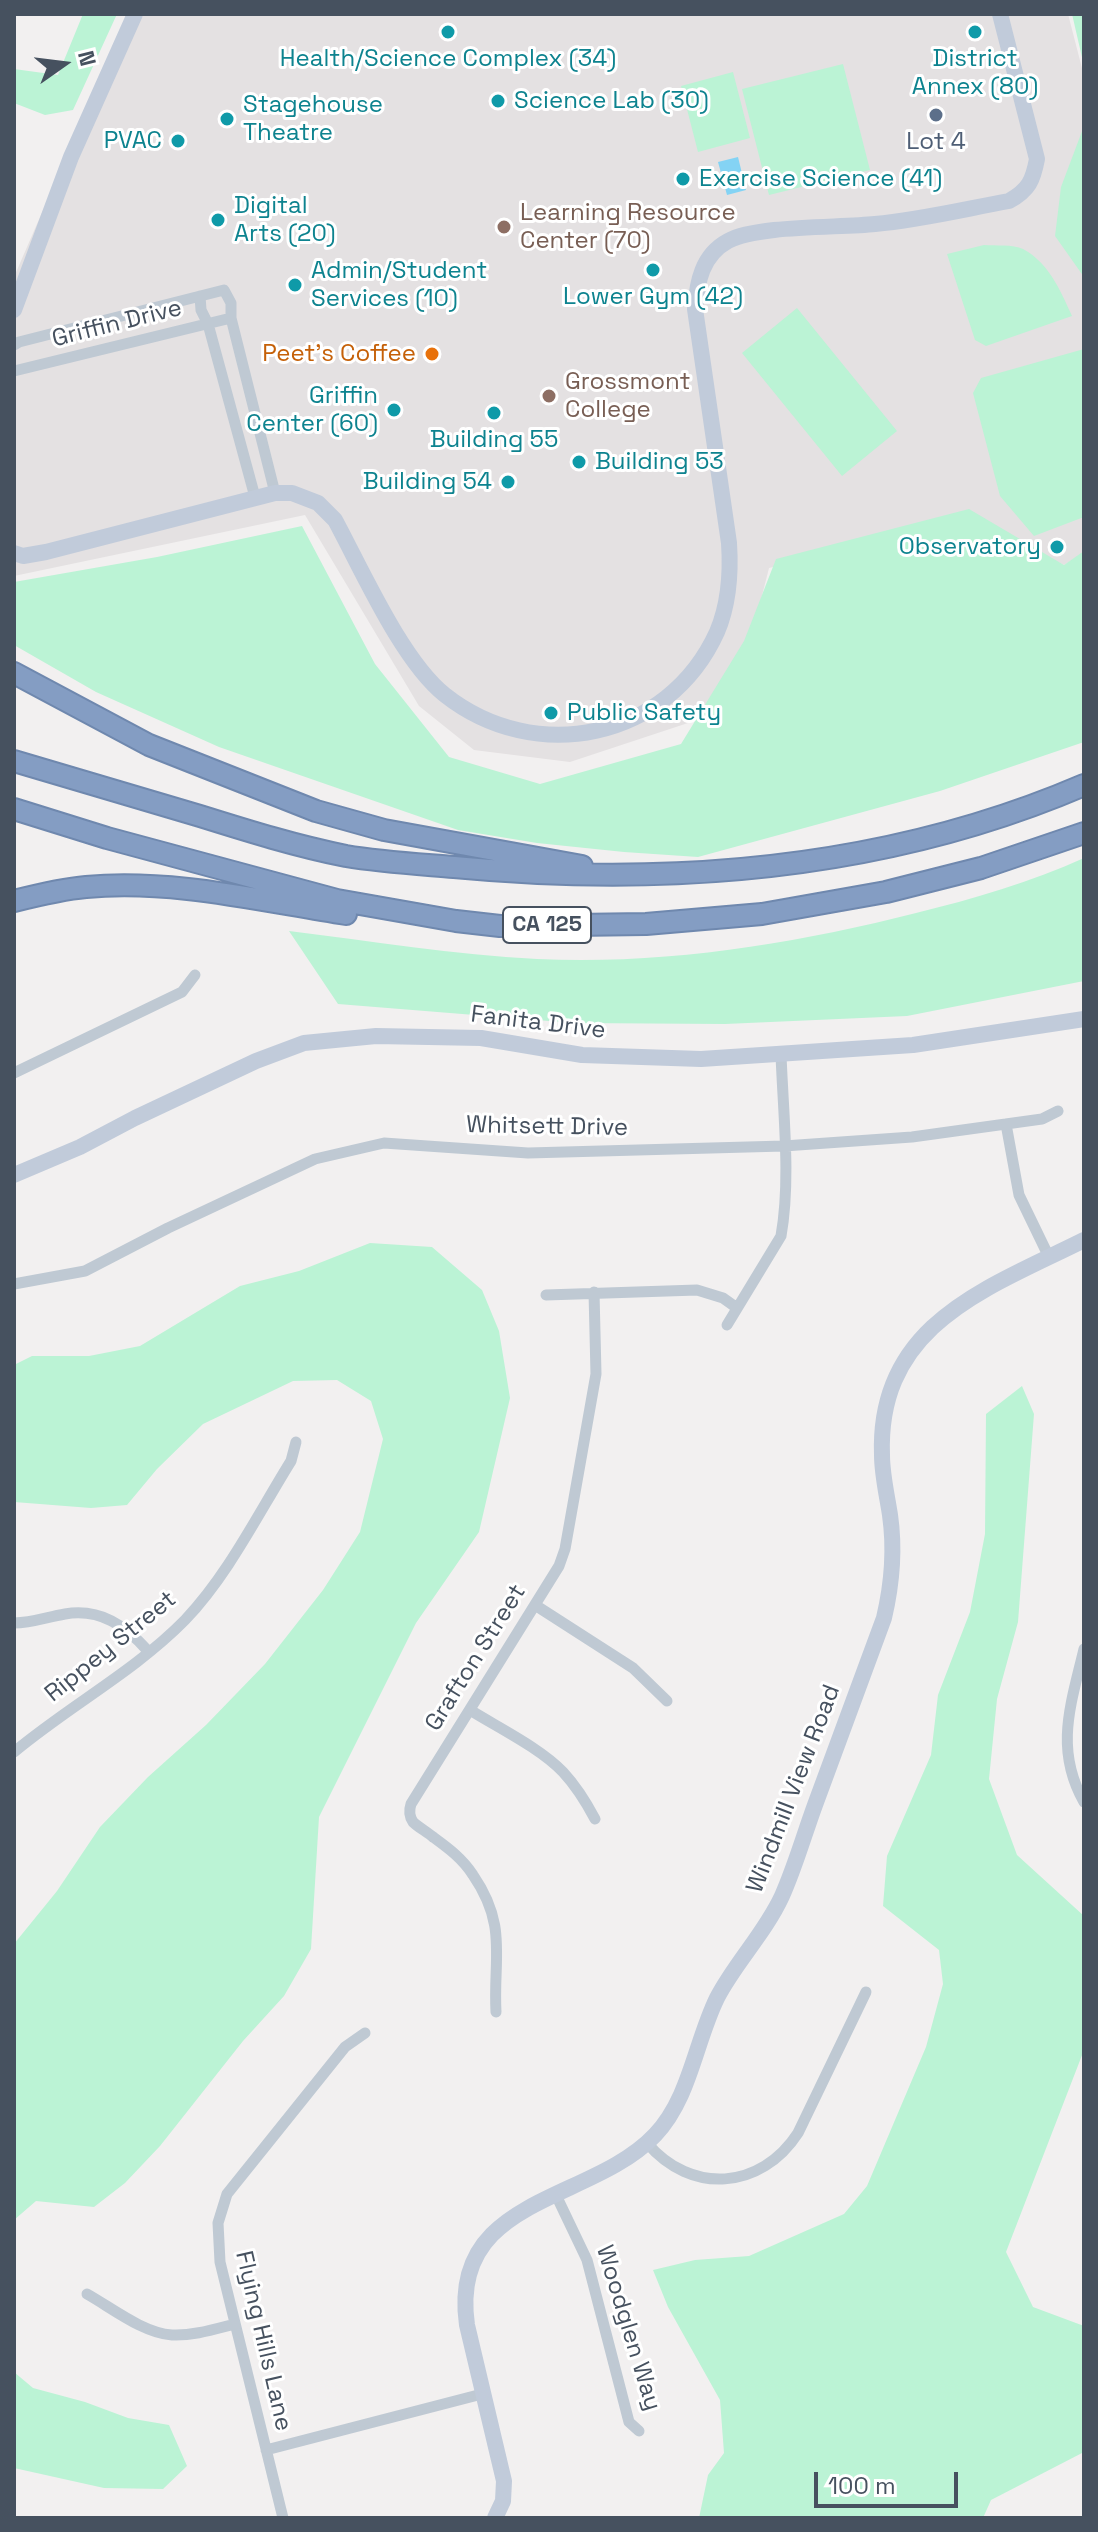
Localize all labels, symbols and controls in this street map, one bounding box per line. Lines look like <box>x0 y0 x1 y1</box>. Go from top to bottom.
marker: Health/Science Complex (34) <box>439 23 457 41</box>
marker: District Annex (80) <box>966 23 984 41</box>
north arrow <box>24 24 104 104</box>
place label: Health/Science Complex (34) <box>280 45 616 73</box>
place label: District Annex (80) <box>912 45 1038 101</box>
text: N <box>72 48 103 69</box>
place label: Science Lab (30) <box>514 87 709 115</box>
place label: Stagehouse Theatre <box>243 91 383 147</box>
marker: Science Lab (30) <box>489 92 507 110</box>
marker: Lot 4 <box>927 106 945 124</box>
marker: Stagehouse Theatre <box>218 110 236 128</box>
place label: PVAC <box>104 127 162 155</box>
place label: Lot 4 <box>906 128 966 156</box>
marker: PVAC <box>169 132 187 150</box>
place label: Exercise Science (41) <box>699 165 942 193</box>
marker: Exercise Science (41) <box>674 170 692 188</box>
place label: Digital Arts (20) <box>234 192 336 248</box>
place label: Learning Resource Center (70) <box>520 199 736 255</box>
marker: Digital Arts (20) <box>209 211 227 229</box>
marker: Learning Resource Center (70) <box>495 218 513 236</box>
place label: Admin/Student Services (10) <box>311 257 487 313</box>
marker: Lower Gym (42) <box>644 261 662 279</box>
marker: Admin/Student Services (10) <box>286 276 304 294</box>
place label: Lower Gym (42) <box>563 283 743 311</box>
street label: Griffin Drive <box>49 294 185 354</box>
place label: Peet's Coffee <box>262 340 416 368</box>
marker: Peet's Coffee <box>423 345 441 363</box>
place label: Grossmont College <box>565 368 690 424</box>
place label: Griffin Center (60) <box>246 382 378 438</box>
marker: Grossmont College <box>540 387 558 405</box>
marker: Griffin Center (60) <box>385 401 403 419</box>
marker: Building 55 <box>485 404 503 422</box>
place label: Building 55 <box>430 426 558 454</box>
place label: Building 53 <box>595 448 724 476</box>
marker: Building 53 <box>570 453 588 471</box>
place label: Building 54 <box>363 468 492 496</box>
marker: Building 54 <box>499 473 517 491</box>
place label: Observatory <box>899 533 1041 561</box>
marker: Observatory <box>1048 538 1066 556</box>
place label: Public Safety <box>567 699 721 727</box>
marker: Public Safety <box>542 704 560 722</box>
road number: CA 125 <box>503 907 591 943</box>
street label: Fanita Drive <box>469 1000 607 1046</box>
street label: Whitsett Drive <box>466 1111 628 1143</box>
street label: Grafton Street <box>419 1579 533 1737</box>
street label: Rippey Street <box>40 1585 182 1709</box>
street label: Windmill View Road <box>741 1681 847 1897</box>
street label: Woodglen Way <box>589 2242 667 2414</box>
street label: Flying Hills Lane <box>228 2248 298 2434</box>
scale bar <box>818 2456 962 2506</box>
text: 100 m <box>828 2470 896 2501</box>

